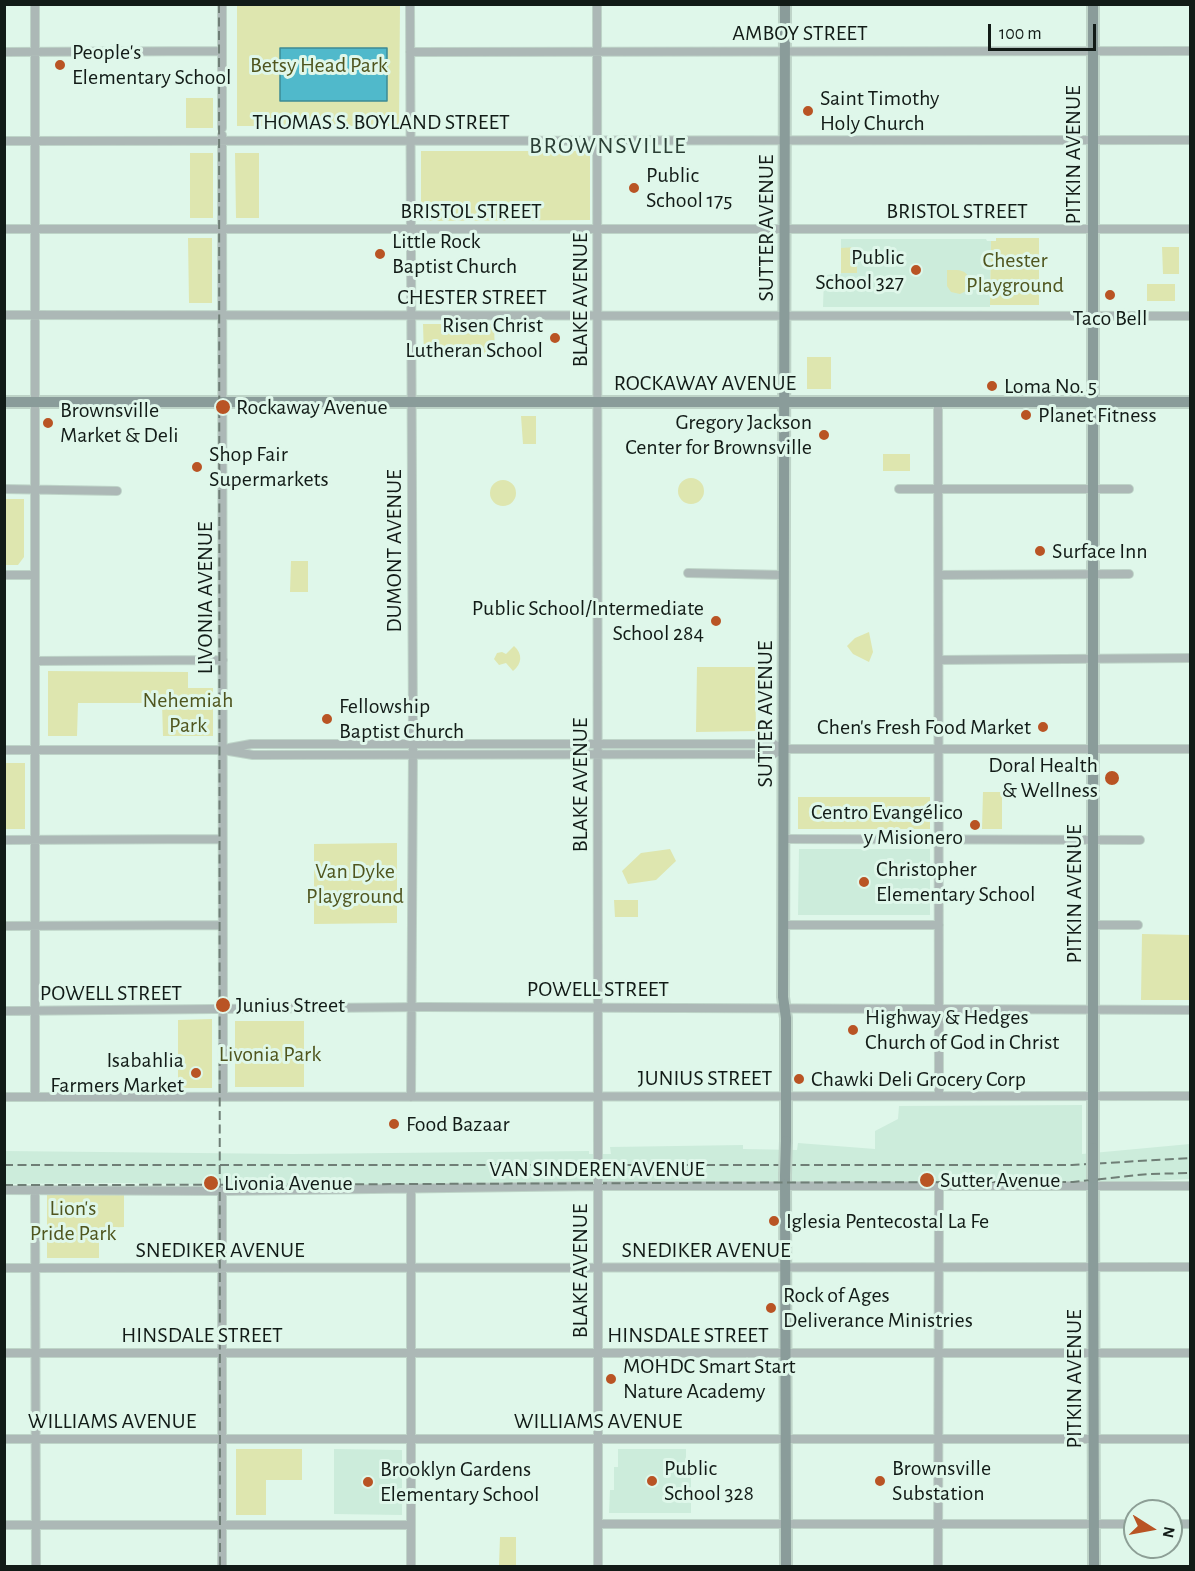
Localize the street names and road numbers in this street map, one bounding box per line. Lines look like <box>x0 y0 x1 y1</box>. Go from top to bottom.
street label: AMBOY STREET <box>732 20 868 46</box>
street label: PITKIN AVENUE <box>1060 85 1086 225</box>
street label: THOMAS S. BOYLAND STREET <box>252 109 510 135</box>
street label: SUTTER AVENUE <box>753 155 779 301</box>
street label: BRISTOL STREET <box>400 198 542 224</box>
street label: BRISTOL STREET <box>886 198 1028 224</box>
street label: BLAKE AVENUE <box>567 233 593 367</box>
street label: CHESTER STREET <box>397 284 547 310</box>
street label: ROCKAWAY AVENUE <box>614 370 796 396</box>
street label: DUMONT AVENUE <box>381 469 407 633</box>
street label: LIVONIA AVENUE <box>192 522 218 674</box>
street label: SUTTER AVENUE <box>752 641 778 787</box>
street label: BLAKE AVENUE <box>567 718 593 852</box>
street label: PITKIN AVENUE <box>1061 824 1087 964</box>
street label: POWELL STREET <box>527 976 669 1002</box>
street label: POWELL STREET <box>40 980 182 1006</box>
street label: JUNIUS STREET <box>638 1065 772 1091</box>
street label: VAN SINDEREN AVENUE <box>489 1156 705 1182</box>
street label: BLAKE AVENUE <box>567 1204 593 1338</box>
street label: SNEDIKER AVENUE <box>135 1237 305 1263</box>
street label: SNEDIKER AVENUE <box>621 1237 791 1263</box>
street label: PITKIN AVENUE <box>1061 1309 1087 1449</box>
street label: HINSDALE STREET <box>121 1322 283 1348</box>
street label: HINSDALE STREET <box>607 1322 769 1348</box>
street label: WILLIAMS AVENUE <box>28 1408 196 1434</box>
street label: WILLIAMS AVENUE <box>514 1408 682 1434</box>

